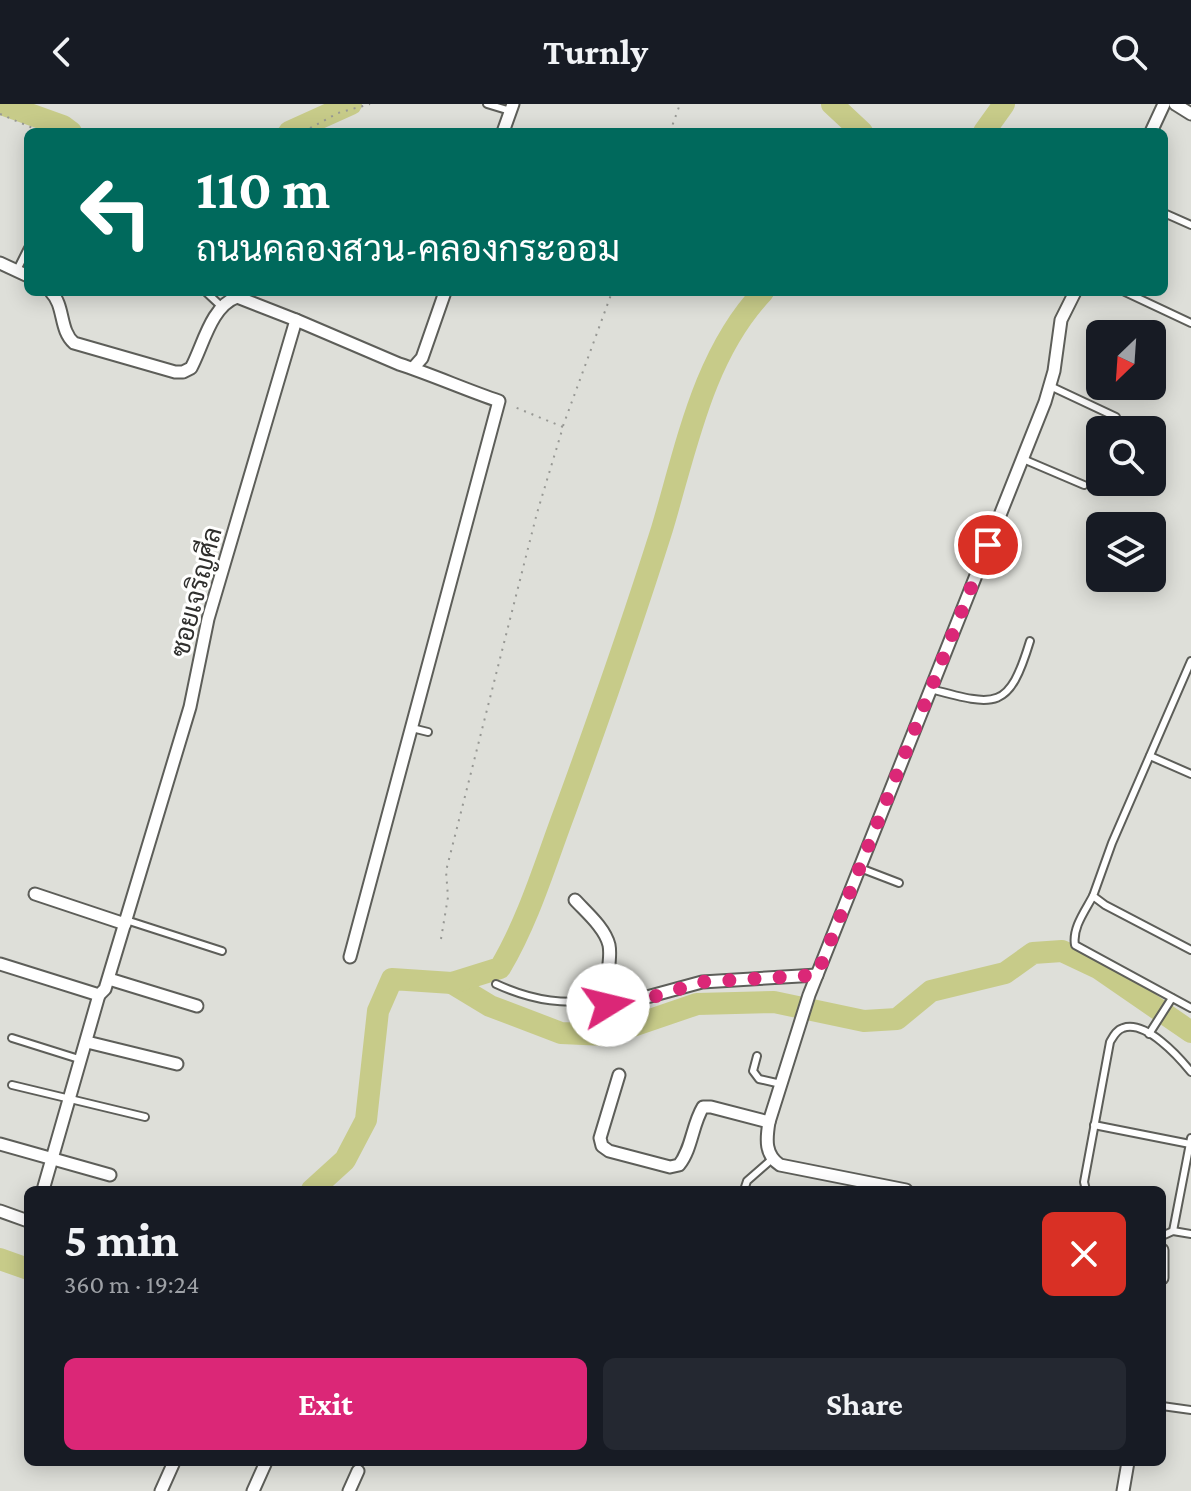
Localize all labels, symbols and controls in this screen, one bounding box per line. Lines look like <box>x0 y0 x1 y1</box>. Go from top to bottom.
icon: back <box>40 30 84 74</box>
icon: search <box>1107 30 1151 74</box>
text: Turnly <box>543 32 648 72</box>
text: 110 m <box>196 158 330 220</box>
icon: left <box>64 160 168 264</box>
text: ถนนคลองสวน-คลองกระออม <box>196 229 620 269</box>
north arrow <box>1086 320 1166 400</box>
map controls <box>1086 320 1166 592</box>
button: search <box>1086 416 1166 496</box>
pin <box>954 511 1022 579</box>
button: layers <box>1086 512 1166 592</box>
street label: ซอยเจริญศีล <box>163 523 229 661</box>
icon: arrive <box>966 523 1010 567</box>
position arrow <box>566 963 650 1047</box>
button: close <box>1042 1212 1126 1296</box>
text: 5 min <box>64 1213 179 1266</box>
text: 360 m · 19:24 <box>64 1270 199 1299</box>
button: Exit <box>64 1358 587 1450</box>
button: Share <box>603 1358 1126 1450</box>

